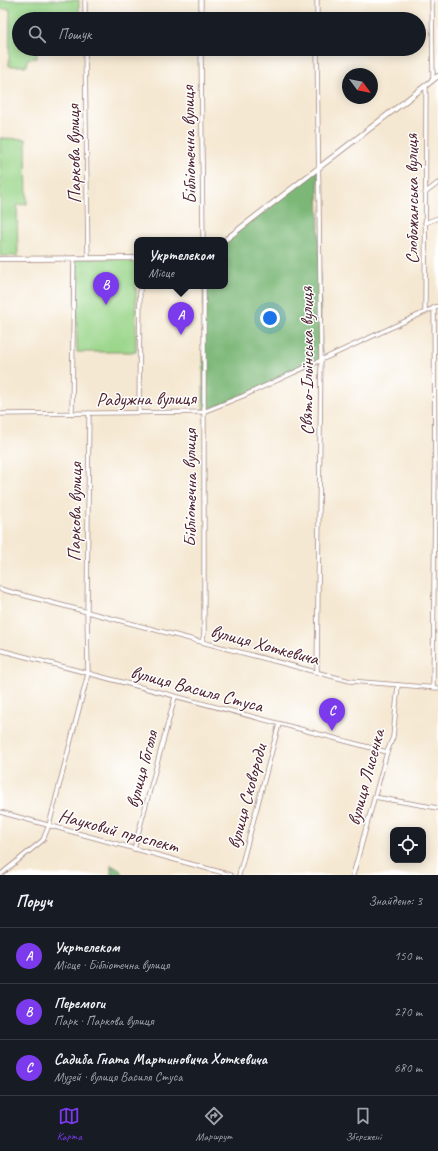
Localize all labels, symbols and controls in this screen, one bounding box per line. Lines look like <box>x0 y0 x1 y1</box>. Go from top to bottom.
search box <box>12 12 426 56</box>
icon: search <box>26 23 48 45</box>
text: Пошук <box>58 25 91 44</box>
north arrow <box>342 68 378 104</box>
street label: Бібліотечна вулиця <box>176 84 202 204</box>
street label: Паркова вулиця <box>61 103 87 204</box>
street label: Слобожанська вулиця <box>400 133 424 264</box>
popup <box>134 237 228 289</box>
text: Укртелеком <box>148 246 214 265</box>
text: Місце <box>148 265 174 281</box>
pin: B <box>93 272 119 305</box>
street label: Свято-Ільїнська вулиця <box>295 286 319 435</box>
pin: A <box>168 302 194 335</box>
your location <box>260 308 280 328</box>
street label: Радужна вулиця <box>96 386 198 412</box>
street label: Бібліотечна вулиця <box>178 427 202 547</box>
street label: Паркова вулиця <box>62 461 88 562</box>
street label: вулиця Хоткевича <box>208 619 323 671</box>
street label: вулиця Василя Стуса <box>128 660 267 718</box>
pin: C <box>319 698 345 731</box>
street label: вулиця Лисенка <box>342 724 391 828</box>
street label: вулиця Гоголя <box>120 727 164 810</box>
street label: вулиця Сковороди <box>221 740 273 851</box>
street label: Науковий проспект <box>56 803 183 859</box>
map controls <box>390 827 426 863</box>
button: locate <box>390 827 426 863</box>
text: Поруч <box>16 891 52 912</box>
text: Знайдено: 3 <box>368 893 422 909</box>
text: Укртелеком <box>54 938 119 957</box>
text: A <box>26 948 32 964</box>
text: 150 m <box>394 948 422 964</box>
text: Місце · Бібліотечна вулиця <box>54 957 169 973</box>
text: Перемоги <box>54 994 105 1013</box>
text: B <box>26 1004 32 1020</box>
text: 270 m <box>394 1004 422 1020</box>
text: Парк · Паркова вулиця <box>54 1013 154 1029</box>
text: Садиба Гната Мартиновича Хоткевича <box>54 1050 267 1069</box>
text: C <box>26 1060 32 1076</box>
text: 680 m <box>394 1060 422 1076</box>
text: Музей · вулиця Василя Стуса <box>54 1069 183 1085</box>
tab: Карта <box>57 1105 82 1143</box>
tab: Маршрут <box>196 1105 232 1143</box>
tab: Збережені <box>345 1105 381 1143</box>

